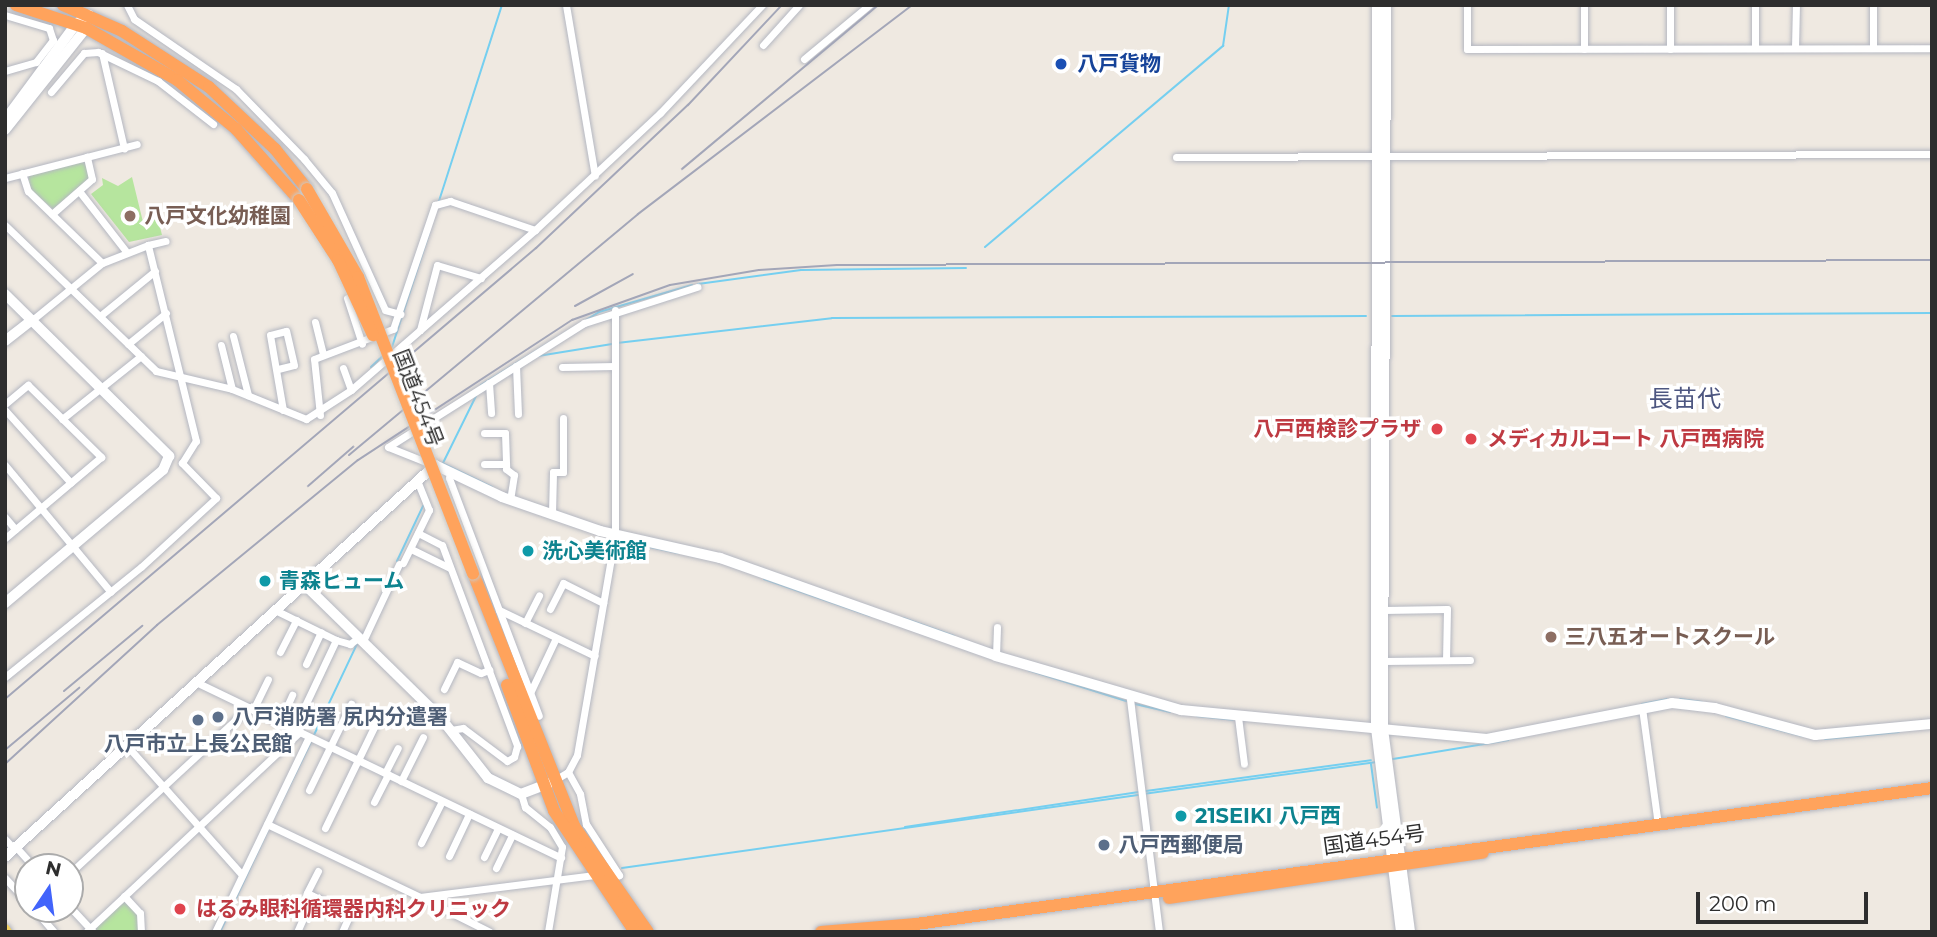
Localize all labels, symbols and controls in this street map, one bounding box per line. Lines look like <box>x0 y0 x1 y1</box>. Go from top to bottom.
place label: 八戸貨物 <box>1077 51 1161 77</box>
marker: 八戸貨物 <box>1051 54 1071 74</box>
place label: 八戸文化幼稚園 <box>144 203 291 229</box>
marker: 八戸文化幼稚園 <box>122 208 138 224</box>
street label: 国道454号 <box>388 346 448 450</box>
district label: 長苗代 <box>1649 385 1721 413</box>
place label: 八戸西検診プラザ <box>1253 416 1421 442</box>
marker: 八戸西検診プラザ <box>1427 419 1447 439</box>
place label: メディカルコート 八戸西病院 <box>1487 426 1766 452</box>
marker: メディカルコート 八戸西病院 <box>1461 429 1481 449</box>
place label: 洗心美術館 <box>542 538 647 564</box>
marker: 洗心美術館 <box>520 543 536 559</box>
place label: 青森ヒューム <box>279 568 405 594</box>
marker: 青森ヒューム <box>257 573 273 589</box>
place label: 三八五オートスクール <box>1565 624 1775 650</box>
marker: 三八五オートスクール <box>1543 629 1559 645</box>
place label: 八戸消防署 尻内分遣署 <box>232 704 448 730</box>
marker: 八戸消防署 尻内分遣署 <box>210 709 226 725</box>
marker: 八戸市立上長公民館 <box>190 712 206 728</box>
place label: 八戸市立上長公民館 <box>104 731 292 757</box>
place label: 21SEIKI 八戸西 <box>1195 803 1341 829</box>
marker: 21SEIKI 八戸西 <box>1173 808 1189 824</box>
street label: 国道454号 <box>1321 820 1427 860</box>
place label: 八戸西郵便局 <box>1118 832 1244 858</box>
marker: 八戸西郵便局 <box>1096 837 1112 853</box>
north arrow <box>14 853 84 923</box>
text: N <box>43 856 63 882</box>
scale bar <box>1699 878 1870 922</box>
text: 200 m <box>1709 891 1776 916</box>
place label: はるみ眼科循環器内科クリニック <box>196 896 511 922</box>
marker: はるみ眼科循環器内科クリニック <box>170 899 190 919</box>

